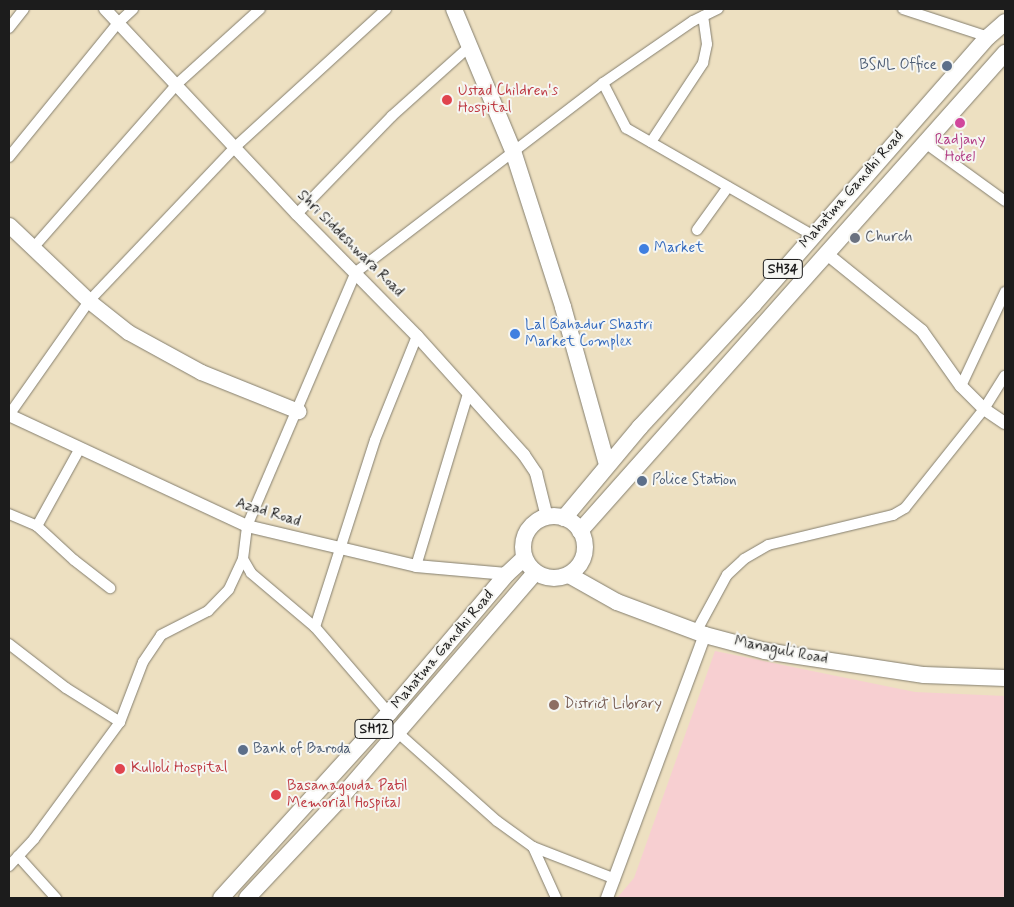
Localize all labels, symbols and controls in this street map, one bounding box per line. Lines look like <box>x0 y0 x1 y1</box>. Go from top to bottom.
place label: BSNL Office <box>859 57 937 75</box>
marker: BSNL Office <box>941 60 953 72</box>
place label: Ustad Children's Hospital <box>458 82 563 117</box>
marker: Ustad Children's Hospital <box>440 93 454 107</box>
marker: Radjany Hotel <box>954 117 966 129</box>
street label: Mahatma Gandhi Road <box>797 129 907 251</box>
place label: Radjany Hotel <box>935 131 985 166</box>
street label: Shri Siddeshwara Road <box>293 187 407 301</box>
place label: Church <box>865 229 912 247</box>
marker: Church <box>849 232 861 244</box>
place label: Market <box>654 240 704 258</box>
marker: Market <box>638 243 650 255</box>
road number: SH34 <box>762 258 804 280</box>
place label: Lal Bahadur Shastri Market Complex <box>525 316 652 351</box>
marker: Lal Bahadur Shastri Market Complex <box>509 328 521 340</box>
place label: Police Station <box>652 472 736 490</box>
marker: Police Station <box>636 475 648 487</box>
street label: Azad Road <box>234 495 302 531</box>
street label: Mahatma Gandhi Road <box>389 588 497 712</box>
street label: Managuli Road <box>733 633 829 669</box>
place label: District Library <box>564 696 662 714</box>
marker: District Library <box>548 699 560 711</box>
road number: SH12 <box>354 718 394 741</box>
place label: Bank of Baroda <box>253 741 350 759</box>
marker: Bank of Baroda <box>237 744 249 756</box>
place label: Kulloli Hospital <box>131 760 227 778</box>
marker: Kulloli Hospital <box>113 762 127 776</box>
place label: Basanagouda Patil Memorial Hospital <box>287 777 408 812</box>
marker: Basanagouda Patil Memorial Hospital <box>269 788 283 802</box>

